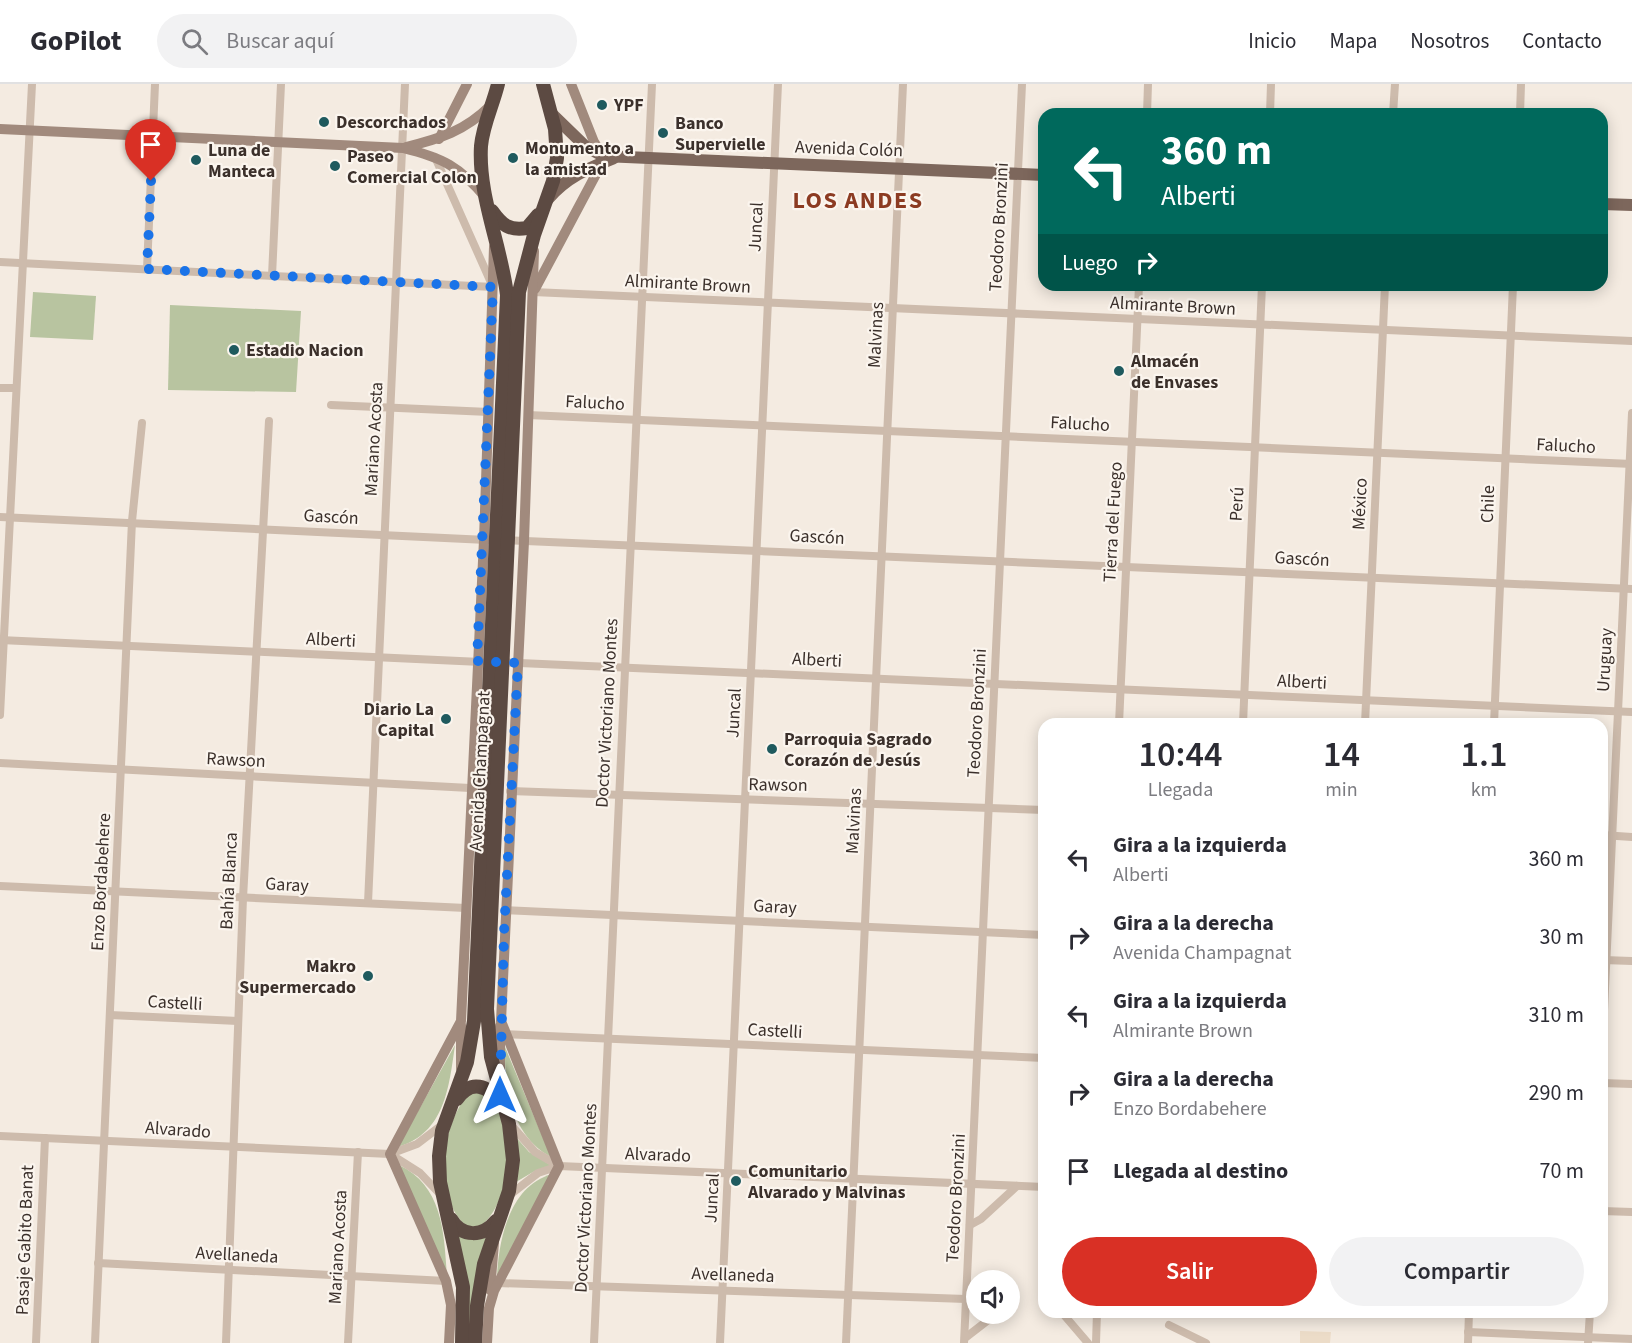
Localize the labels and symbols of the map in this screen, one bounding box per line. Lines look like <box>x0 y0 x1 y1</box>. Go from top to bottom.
place label: YPF <box>613 93 644 118</box>
marker: YPF <box>595 98 609 112</box>
place label: Descorchados <box>336 110 446 135</box>
place label: Banco Supervielle <box>675 111 766 157</box>
marker: Descorchados <box>317 115 331 129</box>
pin <box>125 119 176 181</box>
marker: Banco Supervielle <box>656 126 670 140</box>
street label: Avenida Colón <box>795 135 903 163</box>
place label: Monumento a la amistad <box>525 136 634 182</box>
place label: Luna de Manteca <box>208 138 275 184</box>
place label: Paseo Comercial Colon <box>347 144 477 190</box>
marker: Monumento a la amistad <box>506 151 520 165</box>
marker: Luna de Manteca <box>189 153 203 167</box>
marker: Paseo Comercial Colon <box>328 159 342 173</box>
street label: Teodoro Bronzini <box>983 162 1015 292</box>
district label: LOS ANDES <box>792 183 924 218</box>
street label: Juncal <box>742 201 770 253</box>
street label: Almirante Brown <box>624 268 752 300</box>
street label: Almirante Brown <box>1109 290 1237 322</box>
street label: Malvinas <box>862 301 890 369</box>
place label: Estadio Nacion <box>246 338 364 363</box>
marker: Estadio Nacion <box>227 343 241 357</box>
place label: Almacén de Envases <box>1130 349 1218 395</box>
marker: Almacén de Envases <box>1112 364 1126 378</box>
street label: Mariano Acosta <box>359 381 389 497</box>
street label: Falucho <box>565 389 625 417</box>
street label: Falucho <box>1050 410 1110 438</box>
street label: Falucho <box>1536 432 1596 460</box>
street label: Tierra del Fuego <box>1097 461 1129 583</box>
street label: México <box>1346 477 1374 531</box>
street label: Chile <box>1475 485 1501 523</box>
street label: Perú <box>1224 486 1250 522</box>
street label: Gascón <box>303 503 359 531</box>
street label: Gascón <box>789 523 845 551</box>
street label: Gascón <box>1274 545 1330 573</box>
street label: Doctor Victoriano Montes <box>590 618 624 808</box>
street label: Alberti <box>305 626 357 654</box>
street label: Uruguay <box>1591 627 1619 693</box>
street label: Alberti <box>791 646 843 674</box>
street label: Teodoro Bronzini <box>961 648 993 778</box>
street label: Alberti <box>1276 668 1328 696</box>
street label: Juncal <box>720 687 748 739</box>
street label: Avenida Champagnat <box>463 690 497 852</box>
place label: Diario La Capital <box>364 697 434 743</box>
marker: Diario La Capital <box>439 712 453 726</box>
place label: Parroquia Sagrado Corazón de Jesús <box>784 727 932 773</box>
marker: Parroquia Sagrado Corazón de Jesús <box>765 742 779 756</box>
street label: Rawson <box>206 746 266 774</box>
street label: Rawson <box>748 772 808 798</box>
street label: Malvinas <box>840 787 868 855</box>
street label: Enzo Bordabehere <box>85 812 117 952</box>
street label: Bahía Blanca <box>214 832 244 930</box>
street label: Garay <box>265 871 310 899</box>
street label: Garay <box>753 893 798 921</box>
place label: Makro Supermercado <box>239 954 356 1000</box>
marker: Makro Supermercado <box>361 969 375 983</box>
street label: Castelli <box>147 989 203 1017</box>
street label: Castelli <box>747 1017 803 1045</box>
position arrow <box>468 1063 532 1127</box>
street label: Doctor Victoriano Montes <box>569 1103 603 1293</box>
street label: Alvarado <box>144 1115 212 1145</box>
street label: Teodoro Bronzini <box>940 1133 972 1263</box>
street label: Alvarado <box>625 1141 691 1169</box>
place label: Comunitario Alvarado y Malvinas <box>747 1159 906 1205</box>
street label: Pasaje Gabito Banat <box>10 1164 40 1316</box>
street label: Juncal <box>698 1172 726 1224</box>
marker: Comunitario Alvarado y Malvinas <box>729 1174 743 1188</box>
street label: Mariano Acosta <box>323 1189 353 1305</box>
street label: Avellaneda <box>195 1240 279 1270</box>
street label: Avellaneda <box>691 1261 775 1289</box>

